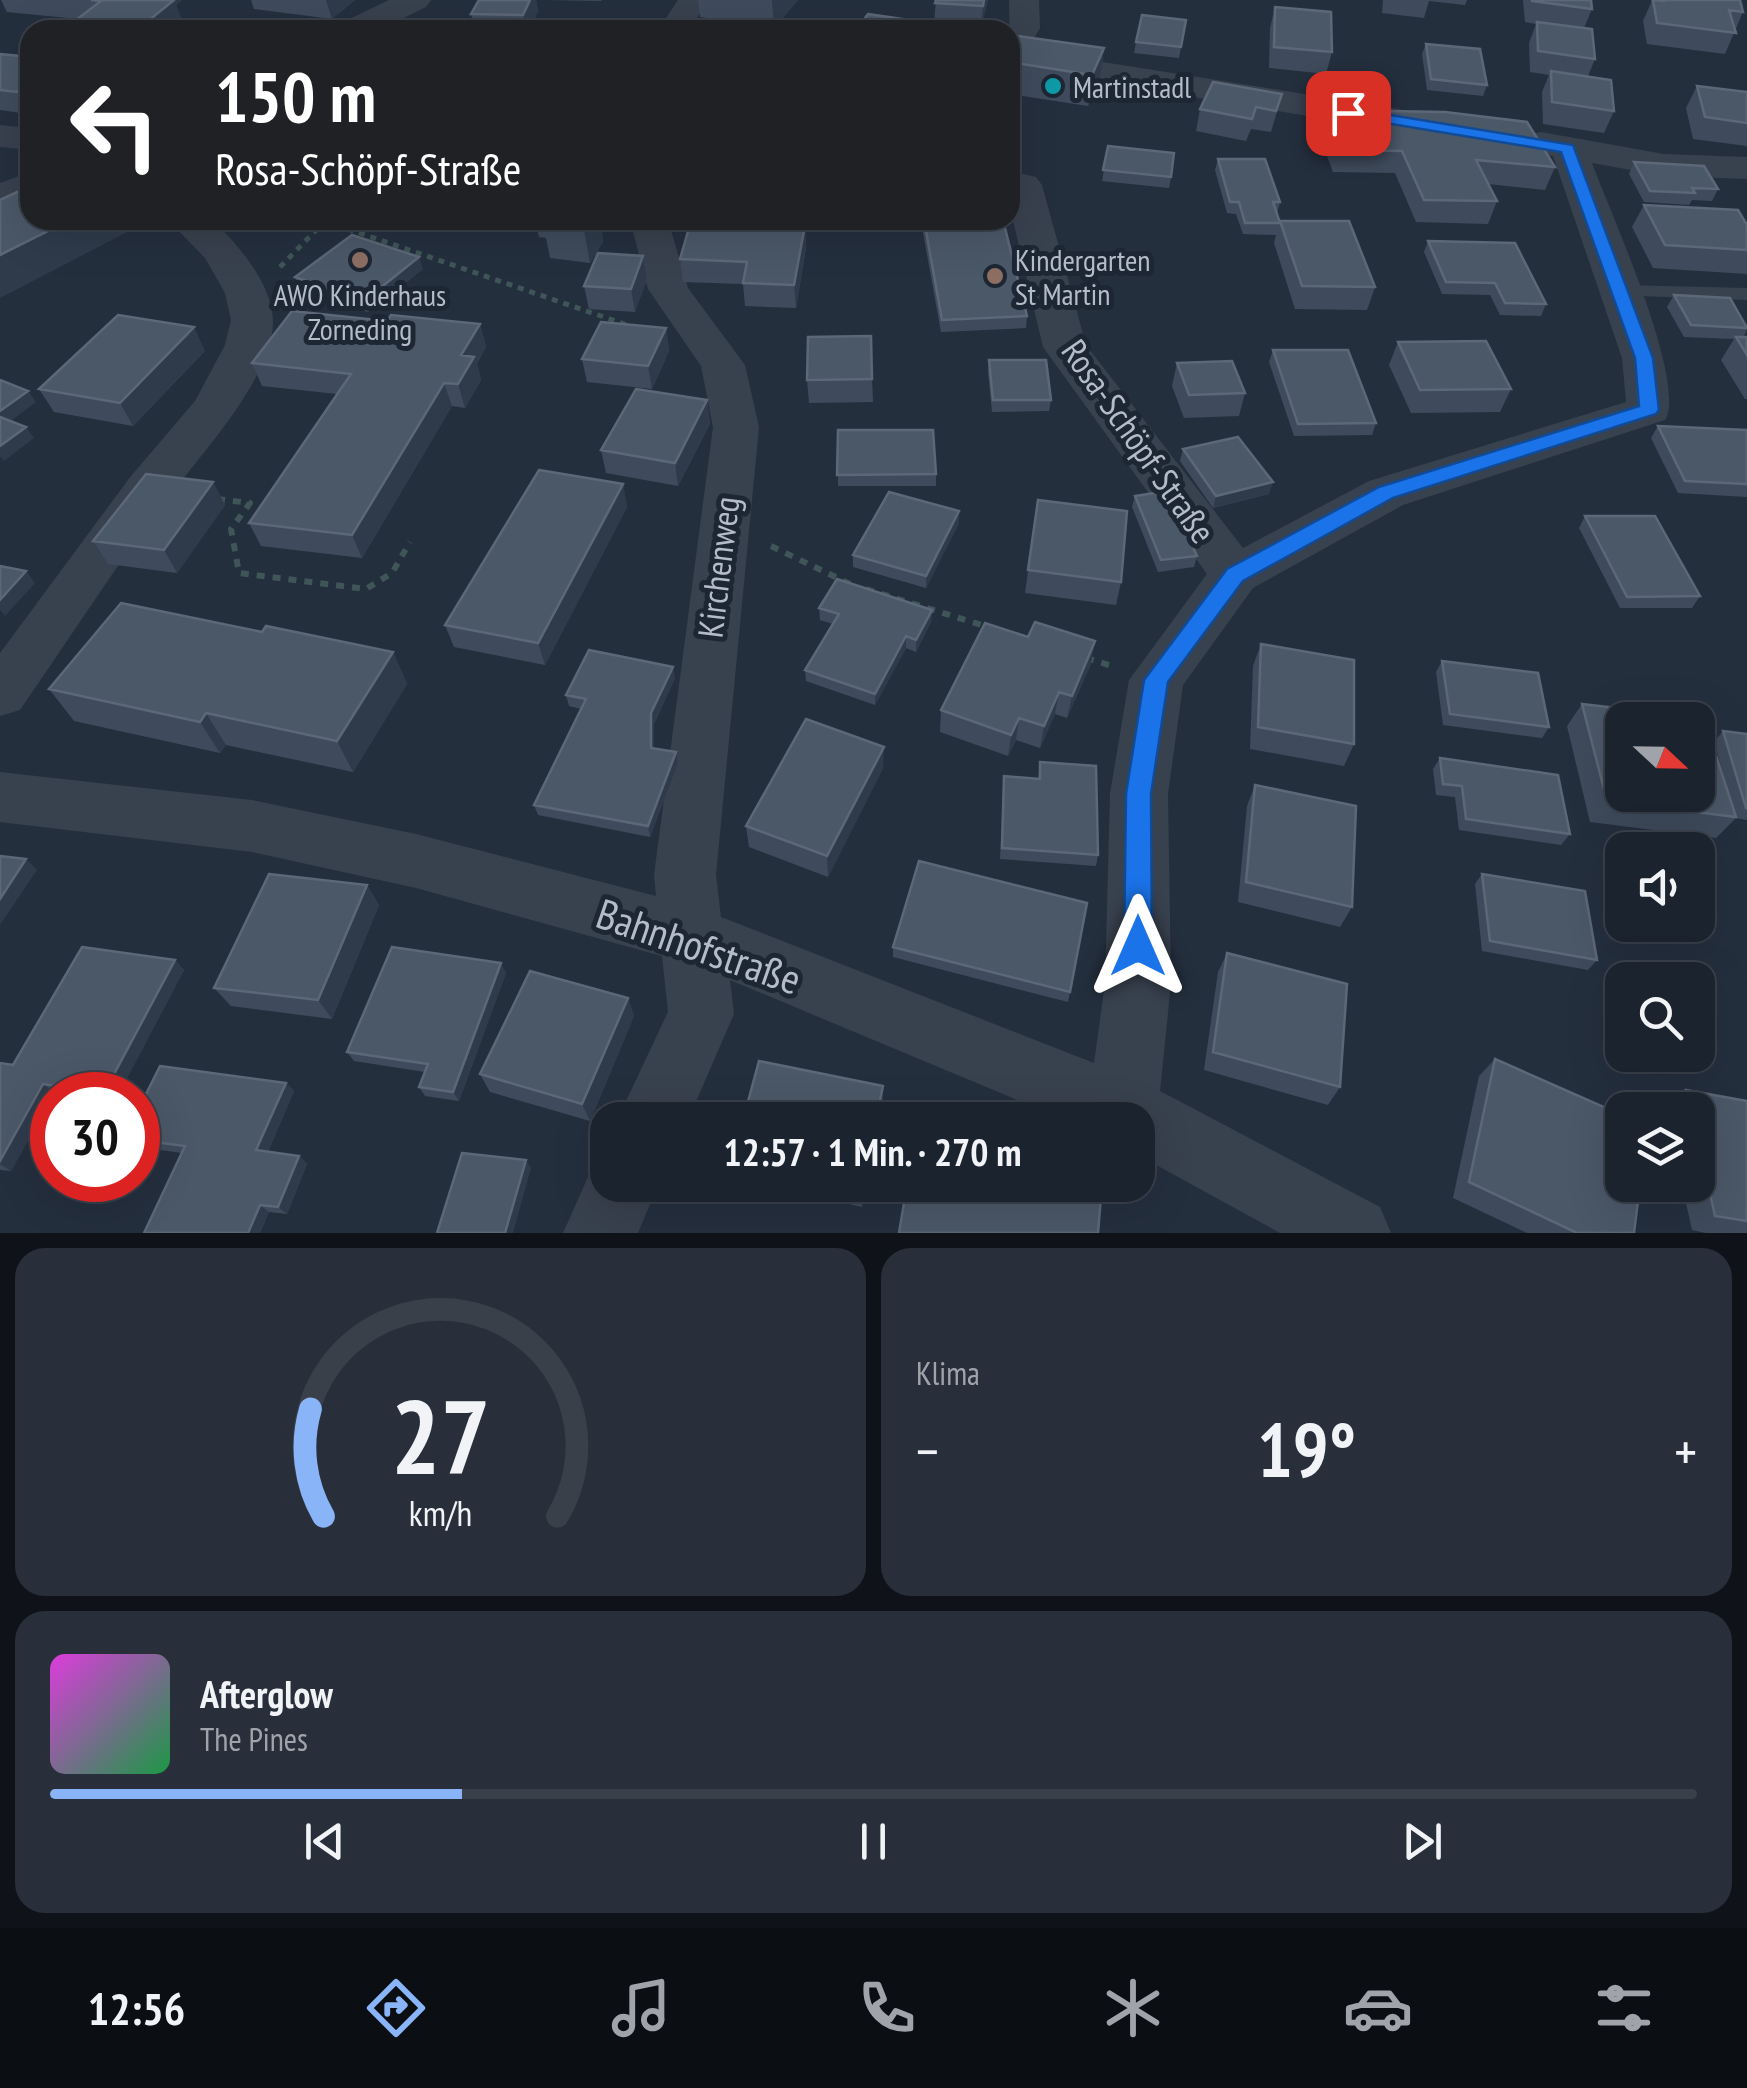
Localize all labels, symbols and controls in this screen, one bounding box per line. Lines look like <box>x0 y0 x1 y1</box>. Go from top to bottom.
text: 150 m <box>215 51 376 141</box>
icon: left <box>50 60 180 190</box>
place label: Martinstadl <box>1073 67 1191 106</box>
pin <box>1306 71 1391 156</box>
marker: Martinstadl <box>1042 75 1064 97</box>
icon: arrive <box>1321 86 1376 141</box>
text: Rosa-Schöpf-Straße <box>215 139 521 197</box>
place label: Kindergarten St Martin <box>1015 240 1151 313</box>
marker: AWO Kinderhaus Zorneding <box>349 249 371 271</box>
marker: Kindergarten St Martin <box>984 265 1006 287</box>
place label: AWO Kinderhaus Zorneding <box>274 275 446 348</box>
street label: Rosa-Schöpf-Straße <box>1052 330 1226 552</box>
street label: Kirchenweg <box>687 494 749 640</box>
north arrow <box>1605 702 1715 812</box>
map controls <box>1605 702 1715 1202</box>
button: sound <box>1605 832 1715 942</box>
street label: Bahnhofstraße <box>590 885 808 1007</box>
position arrow <box>1086 894 1190 998</box>
button: search <box>1605 962 1715 1072</box>
speed limit sign: 30 <box>30 1072 160 1202</box>
button: layers <box>1605 1092 1715 1202</box>
text: 12:57 · 1 Min. · 270 m <box>724 1127 1021 1176</box>
text: Klima <box>916 1352 980 1394</box>
text: 27 <box>391 1368 490 1503</box>
text: 19° <box>1257 1401 1356 1498</box>
text: − <box>916 1415 939 1486</box>
text: + <box>1674 1415 1697 1486</box>
text: km/h <box>409 1490 472 1536</box>
text: Afterglow <box>200 1669 333 1718</box>
text: The Pines <box>200 1718 308 1760</box>
icon: previous <box>297 1814 352 1869</box>
icon: pause <box>846 1814 901 1869</box>
icon: next <box>1395 1814 1450 1869</box>
icon: directions <box>361 1973 431 2043</box>
icon: music <box>606 1973 676 2043</box>
icon: phone <box>852 1973 922 2043</box>
icon: climate <box>1098 1973 1168 2043</box>
icon: car <box>1343 1973 1413 2043</box>
icon: filters <box>1589 1973 1659 2043</box>
text: 12:56 <box>88 1979 185 2037</box>

